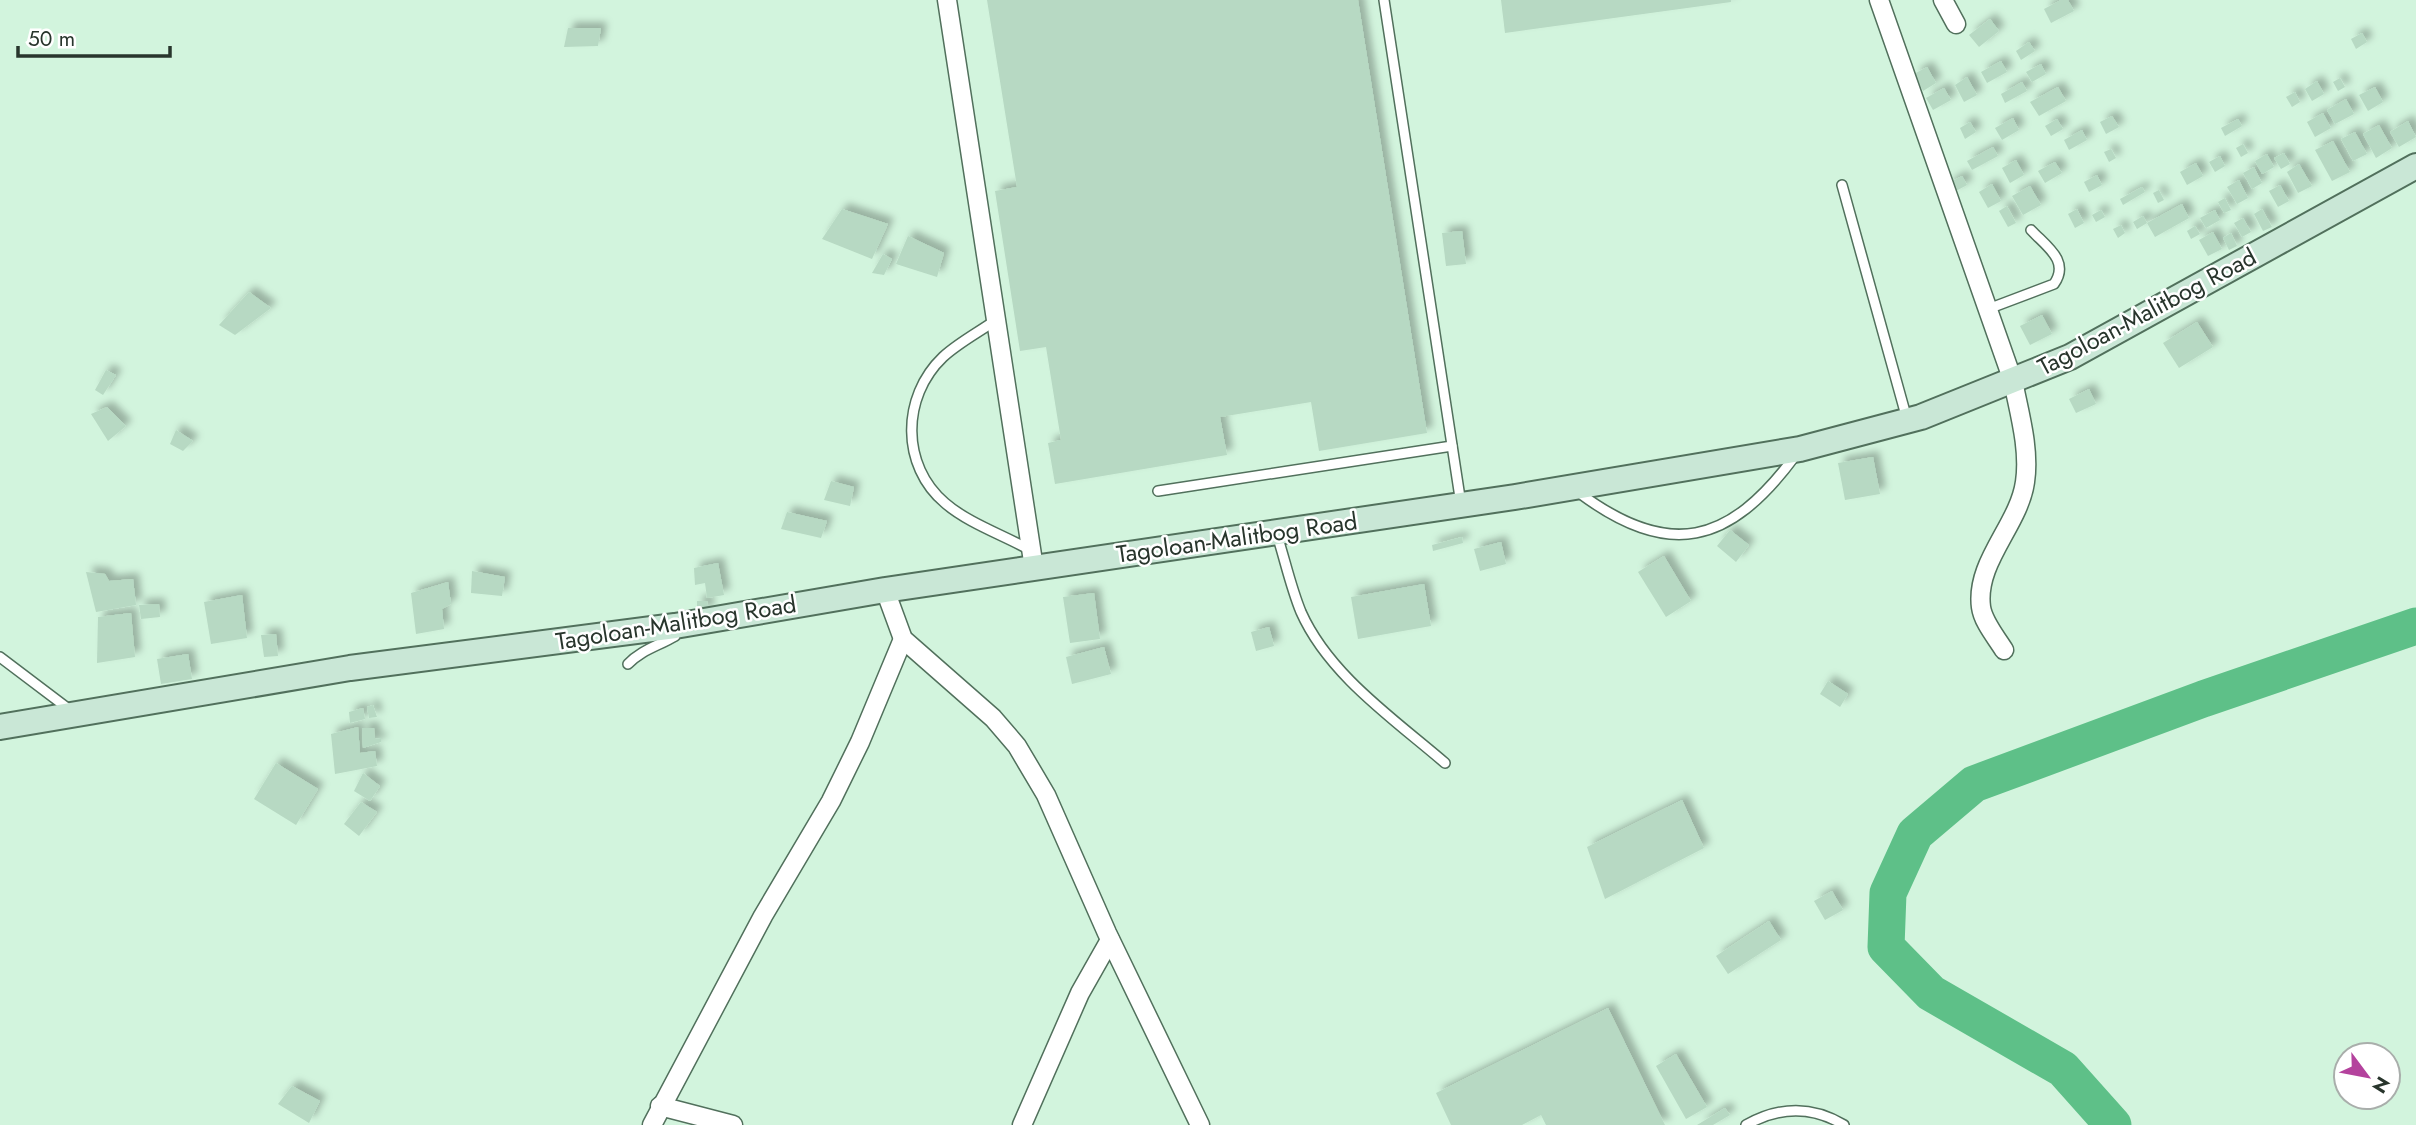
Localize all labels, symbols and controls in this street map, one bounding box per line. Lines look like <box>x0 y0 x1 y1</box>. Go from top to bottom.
scale bar <box>18 14 170 58</box>
text: 50 m <box>28 24 75 54</box>
street label: Tagoloan-Malitbog Road <box>2031 239 2262 384</box>
street label: Tagoloan-Malitbog Road <box>1114 503 1360 572</box>
street label: Tagoloan-Malitbog Road <box>553 586 799 659</box>
north arrow <box>2332 1041 2402 1111</box>
text: N <box>2366 1071 2396 1098</box>

